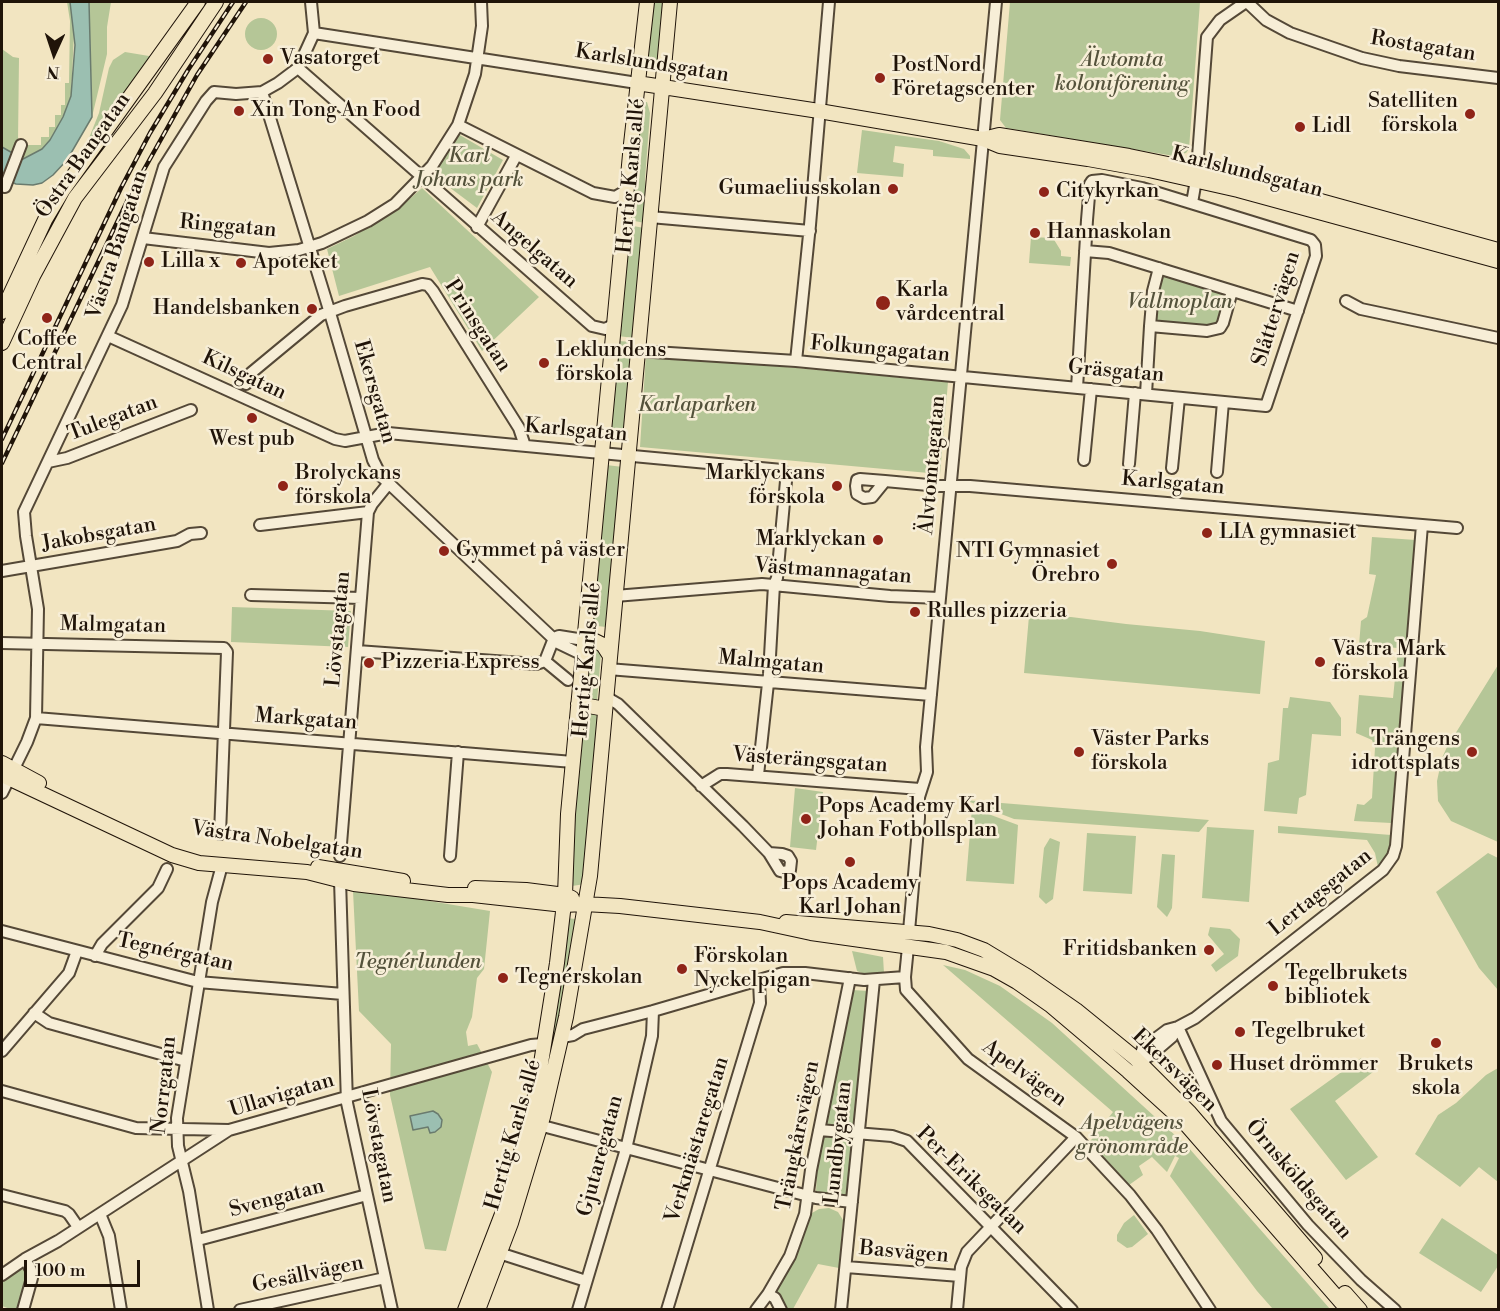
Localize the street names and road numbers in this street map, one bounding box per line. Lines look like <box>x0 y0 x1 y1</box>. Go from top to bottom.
street label: Rostagatan <box>1369 26 1477 68</box>
street label: Karlslundsgatan <box>573 39 731 89</box>
street label: Östra Bangatan <box>31 88 137 224</box>
street label: Hertig Karls allé <box>613 97 651 255</box>
street label: Karlslundsgatan <box>1169 142 1325 204</box>
street label: Västra Bangatan <box>82 167 154 323</box>
street label: Angelgatan <box>485 205 583 295</box>
street label: Ringgatan <box>178 210 278 244</box>
street label: Slåttervägen <box>1248 248 1306 370</box>
street label: Prinsgatan <box>438 275 516 377</box>
street label: Folkungagatan <box>809 331 951 369</box>
street label: Ekersgatan <box>347 337 401 447</box>
street label: Kilsgatan <box>198 346 290 406</box>
street label: Gräsgatan <box>1067 355 1165 389</box>
street label: Tulegatan <box>64 390 162 448</box>
street label: Älvtomtagatan <box>914 394 952 536</box>
street label: Karlsgatan <box>523 414 629 448</box>
street label: Karlsgatan <box>1120 467 1226 501</box>
street label: Jakobsgatan <box>40 513 158 557</box>
street label: Västmannagatan <box>753 554 913 590</box>
street label: Lövstagatan <box>321 570 357 688</box>
street label: Hertig Karls allé <box>569 581 607 739</box>
street label: Malmgatan <box>60 612 166 640</box>
street label: Malmgatan <box>717 646 825 680</box>
street label: Markgatan <box>254 704 358 736</box>
street label: Västerängsgatan <box>731 743 889 779</box>
street label: Västra Nobelgatan <box>190 816 364 866</box>
street label: Lertagsgatan <box>1264 844 1378 942</box>
street label: Tegnérgatan <box>114 928 236 978</box>
street label: Ekersvägen <box>1126 1024 1222 1118</box>
street label: Norrgatan <box>147 1035 183 1135</box>
street label: Apelvägen <box>977 1035 1071 1113</box>
street label: Verkmästaregatan <box>661 1054 735 1226</box>
street label: Hertig Karls allé <box>480 1057 548 1213</box>
street label: Trängkårsvägen <box>772 1059 826 1213</box>
street label: Ullavigatan <box>227 1068 337 1124</box>
street label: Lundbygatan <box>820 1080 858 1206</box>
street label: Lövstagatan <box>355 1087 401 1205</box>
street label: Gjutaregatan <box>573 1093 629 1219</box>
street label: Örnsköldsgatan <box>1239 1115 1357 1245</box>
street label: Per-Eriksgatan <box>910 1122 1032 1240</box>
street label: Svengatan <box>227 1174 327 1224</box>
street label: Basvägen <box>858 1237 950 1269</box>
street label: Gesällvägen <box>250 1251 366 1299</box>

